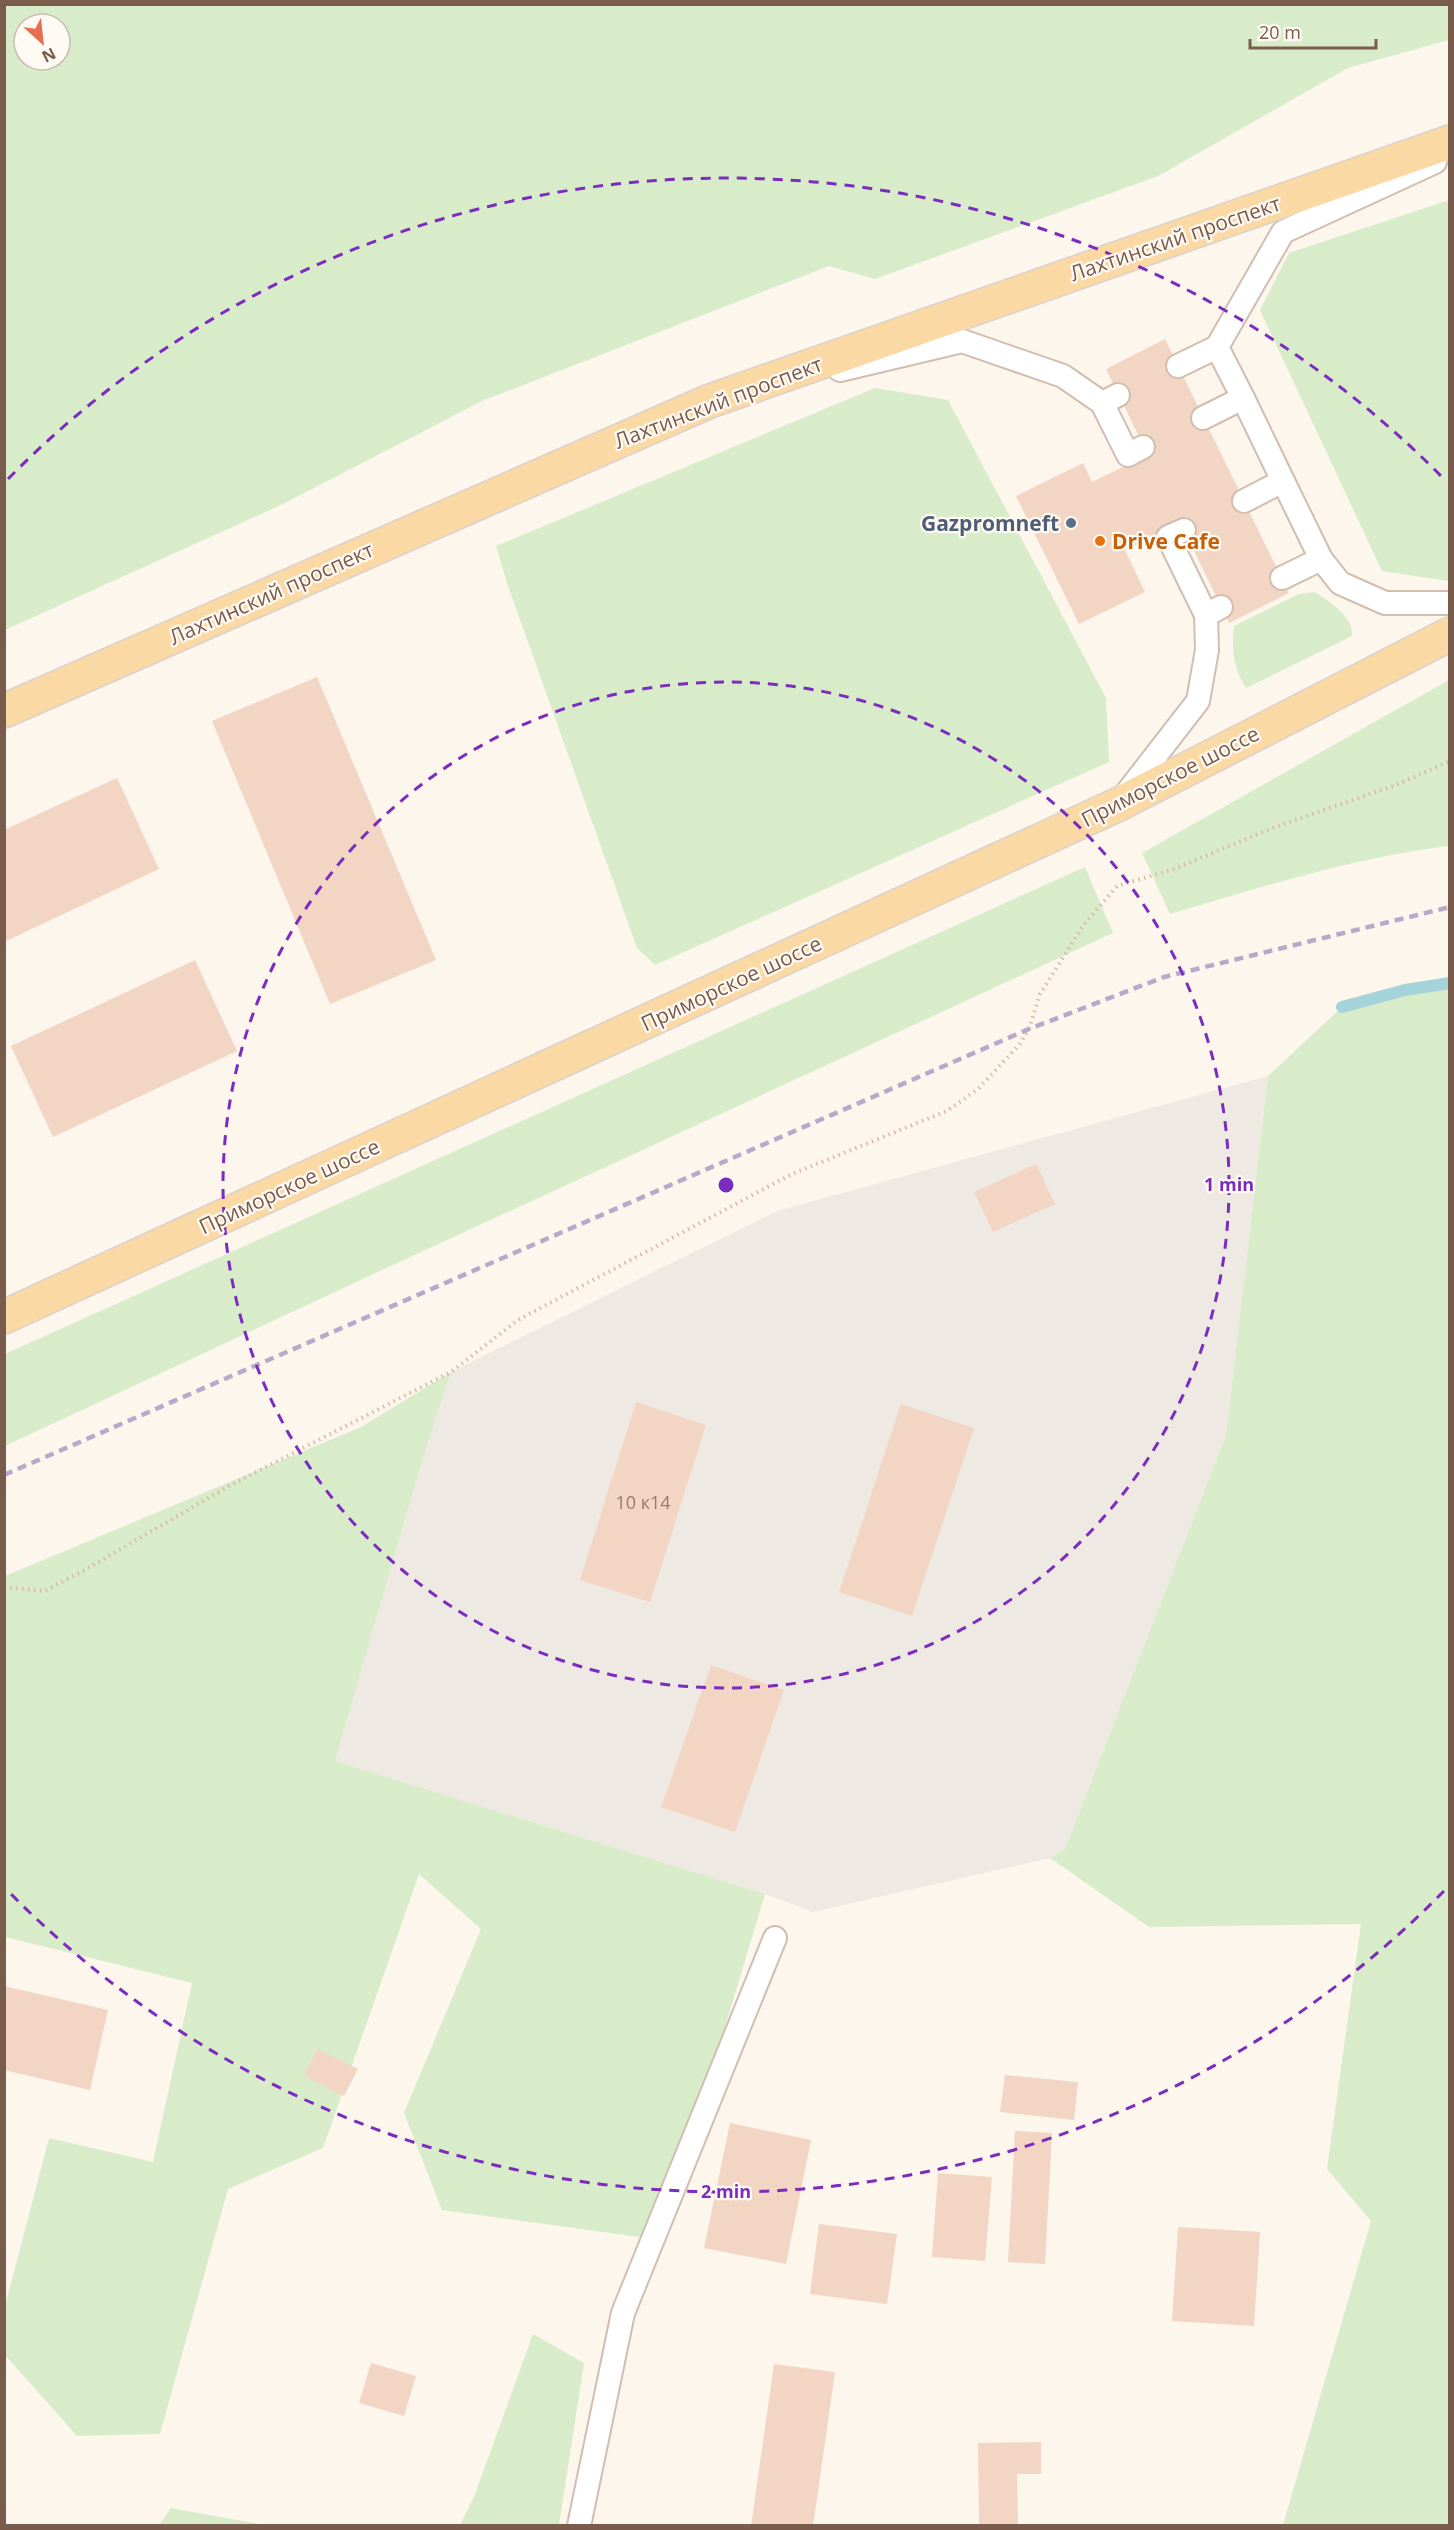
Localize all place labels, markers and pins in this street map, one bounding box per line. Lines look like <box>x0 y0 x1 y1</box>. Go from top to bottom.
place label: Gazpromneft <box>921 509 1059 537</box>
marker: Gazpromneft <box>1064 516 1078 530</box>
place label: Drive Cafe <box>1112 527 1220 555</box>
marker: Drive Cafe <box>1093 534 1107 548</box>
centre of rings <box>716 1175 736 1195</box>

